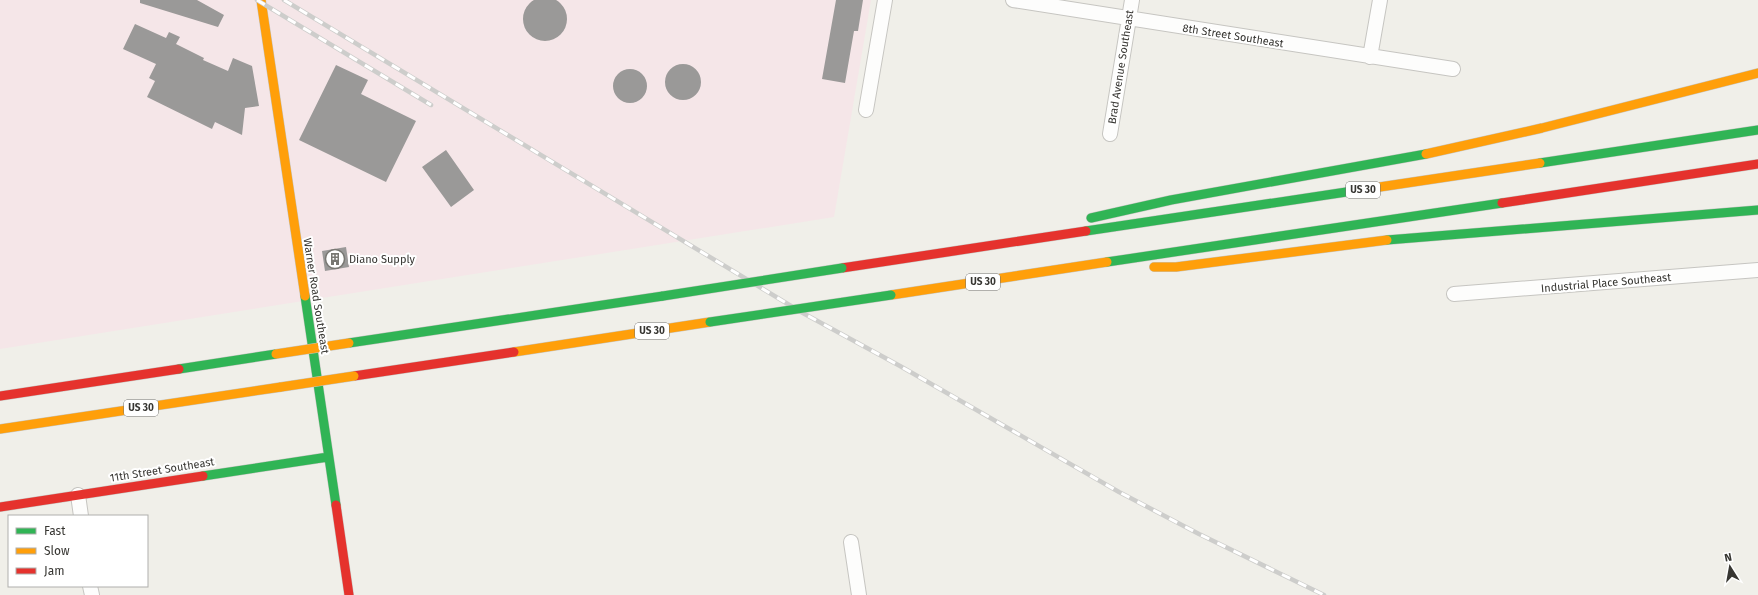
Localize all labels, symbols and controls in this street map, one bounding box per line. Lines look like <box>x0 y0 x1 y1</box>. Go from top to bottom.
street label: Brad Avenue Southeast <box>1106 9 1136 125</box>
street label: 8th Street Southeast <box>1181 22 1285 50</box>
road number: US 30 <box>1346 182 1380 198</box>
street label: Warner Road Southeast <box>300 237 332 355</box>
building icon: Diano Supply <box>324 248 346 270</box>
place label: Diano Supply <box>349 253 416 266</box>
street label: Industrial Place Southeast <box>1540 271 1672 295</box>
road number: US 30 <box>966 274 1000 290</box>
road number: US 30 <box>635 323 669 339</box>
road number: US 30 <box>124 400 158 416</box>
street label: 11th Street Southeast <box>109 455 215 485</box>
legend <box>8 515 148 587</box>
text: Fast <box>44 524 66 538</box>
text: Slow <box>44 544 70 558</box>
north arrow <box>1710 547 1750 587</box>
text: N <box>1723 551 1733 565</box>
text: Jam <box>44 564 64 578</box>

